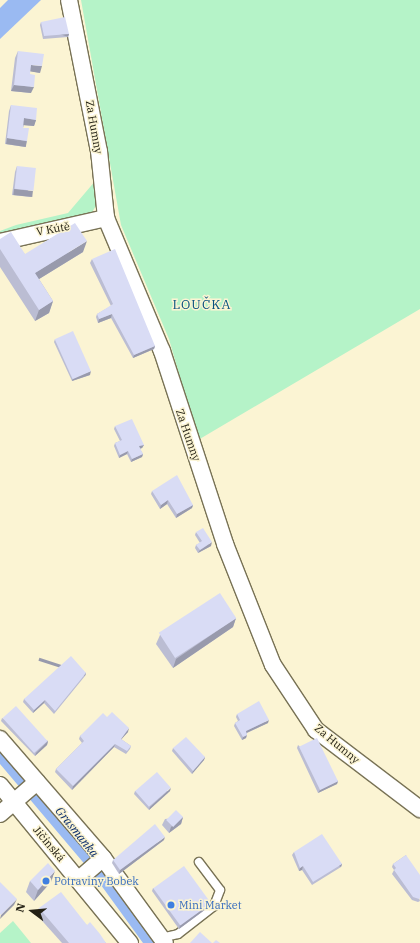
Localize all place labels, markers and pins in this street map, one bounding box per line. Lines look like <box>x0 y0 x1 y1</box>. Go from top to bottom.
place label: Potraviny Bobek <box>54 874 139 888</box>
marker: Potraviny Bobek <box>41 876 51 886</box>
place label: Mini Market <box>179 898 242 912</box>
marker: Mini Market <box>166 900 176 910</box>

